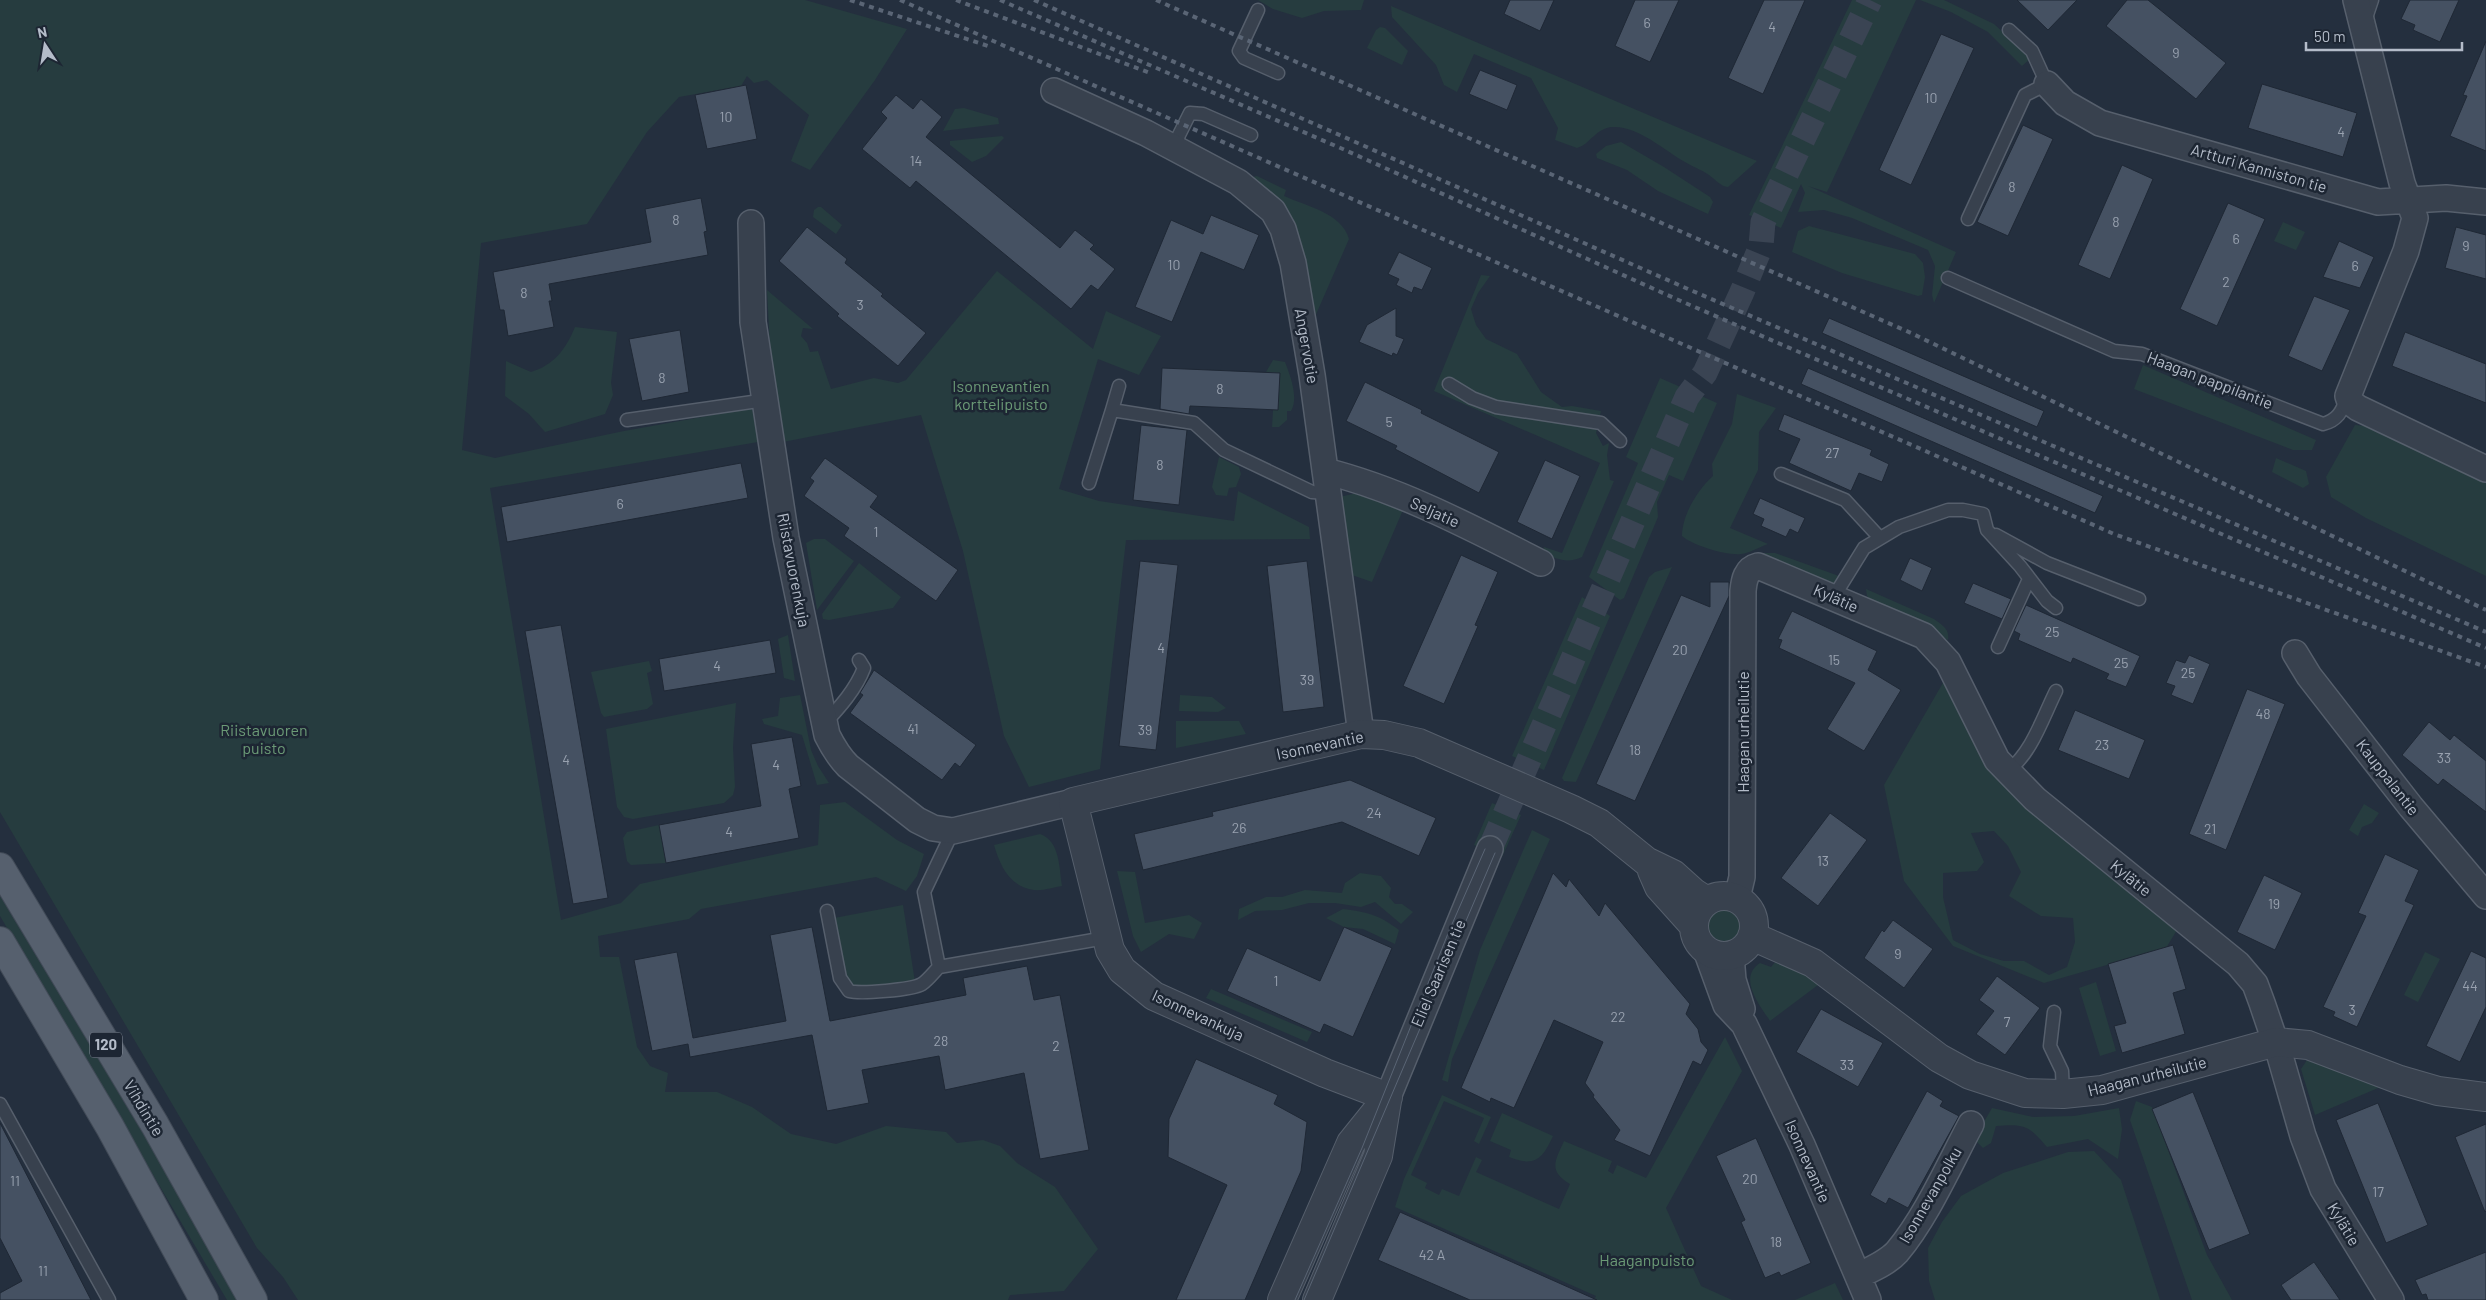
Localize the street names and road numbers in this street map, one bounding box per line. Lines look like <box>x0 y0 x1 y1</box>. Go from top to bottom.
street label: Artturi Kanniston tie <box>2189 139 2329 196</box>
street label: Angervotie <box>1292 307 1323 385</box>
street label: Haagan pappilantie <box>2145 347 2276 412</box>
street label: Seljatie <box>1408 492 1463 531</box>
street label: Riistavuorenkuja <box>774 511 815 629</box>
street label: Kylätie <box>1811 579 1862 616</box>
street label: Haagan urheilutie <box>1733 671 1752 793</box>
street label: Isonnevantie <box>1275 726 1365 763</box>
street label: Kauppalantie <box>2353 735 2424 819</box>
street label: Kylätie <box>2107 855 2156 900</box>
street label: Eliel Saarisen tie <box>1406 916 1469 1029</box>
street label: Isonnevankuja <box>1149 985 1247 1044</box>
road number: 120 <box>90 1032 122 1058</box>
street label: Haagan urheilutie <box>2086 1052 2208 1099</box>
street label: Vihdintie <box>120 1076 169 1139</box>
street label: Isonnevantie <box>1782 1116 1835 1205</box>
street label: Isonnevanpolku <box>1894 1143 1965 1246</box>
street label: Kylätie <box>2324 1199 2365 1249</box>

